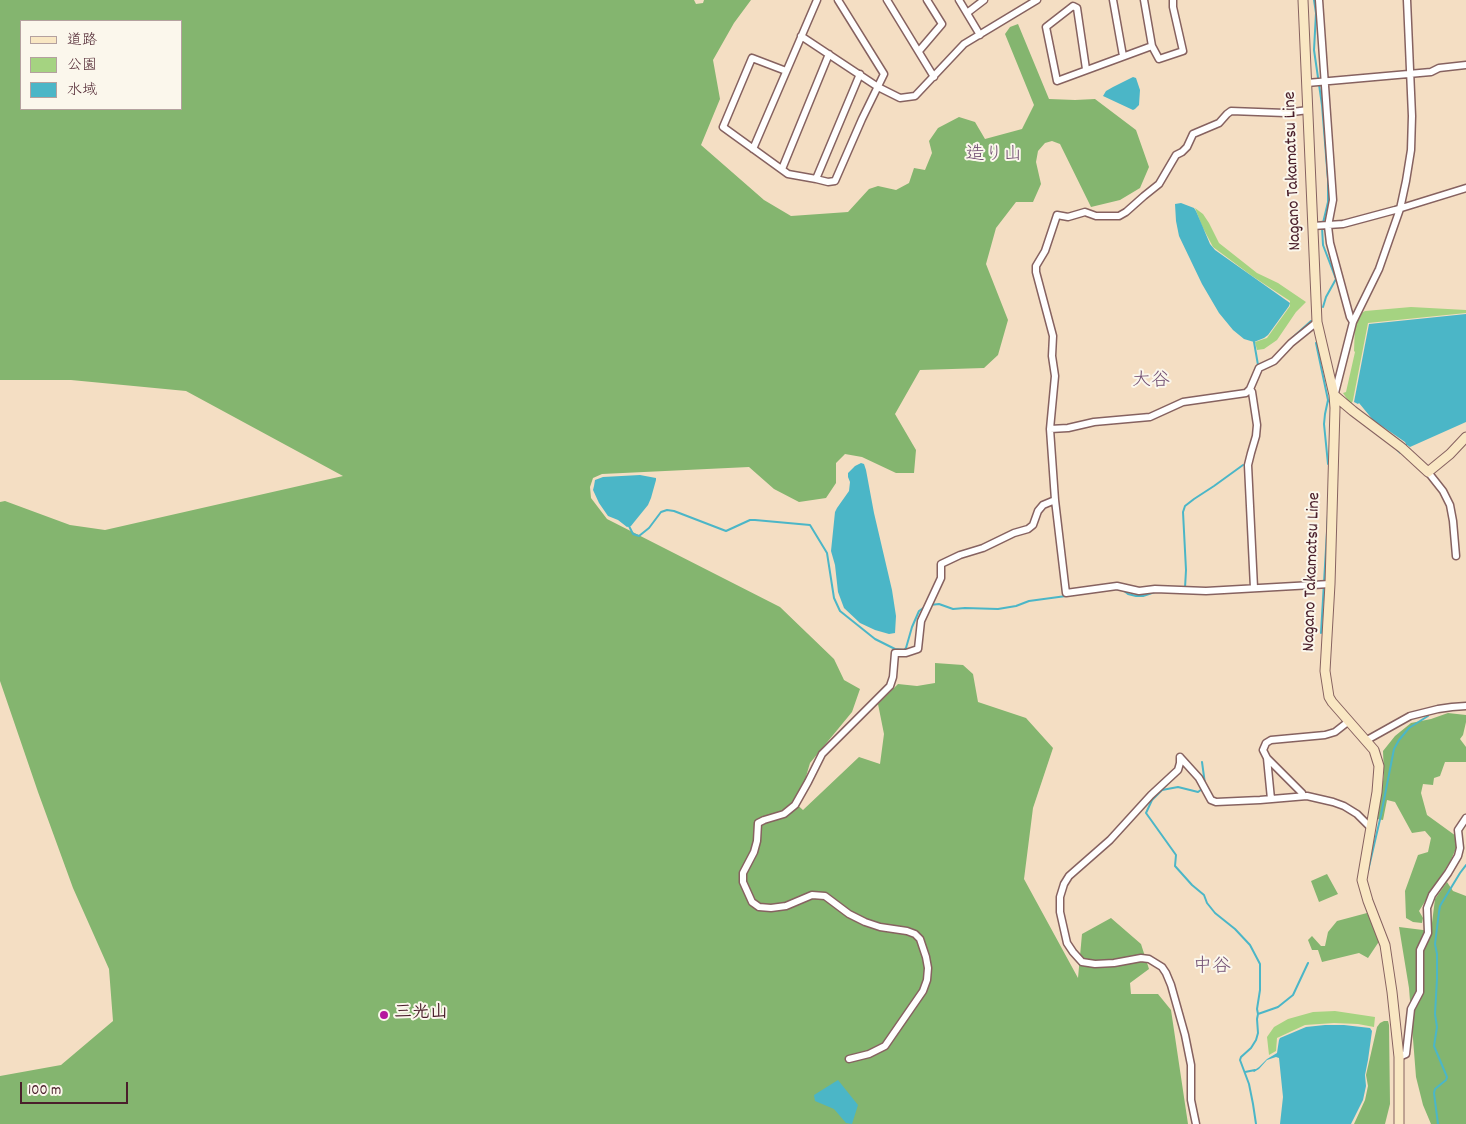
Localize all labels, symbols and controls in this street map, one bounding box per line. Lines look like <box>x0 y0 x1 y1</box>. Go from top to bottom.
legend <box>20 20 182 110</box>
text: 道路 <box>67 30 97 52</box>
text: 公園 <box>67 55 97 77</box>
text: 水域 <box>67 80 97 102</box>
street label: Nagano Takamatsu Line <box>1280 91 1308 251</box>
district label: 造り山 <box>966 145 1022 167</box>
district label: 大谷 <box>1132 371 1170 393</box>
street label: Nagano Takamatsu Line <box>1299 492 1327 652</box>
district label: 中谷 <box>1193 957 1231 979</box>
place label: 三光山 <box>394 1004 448 1026</box>
marker: 三光山 <box>378 1009 390 1021</box>
scale bar <box>22 1072 130 1104</box>
text: 100 m <box>28 1080 61 1102</box>

